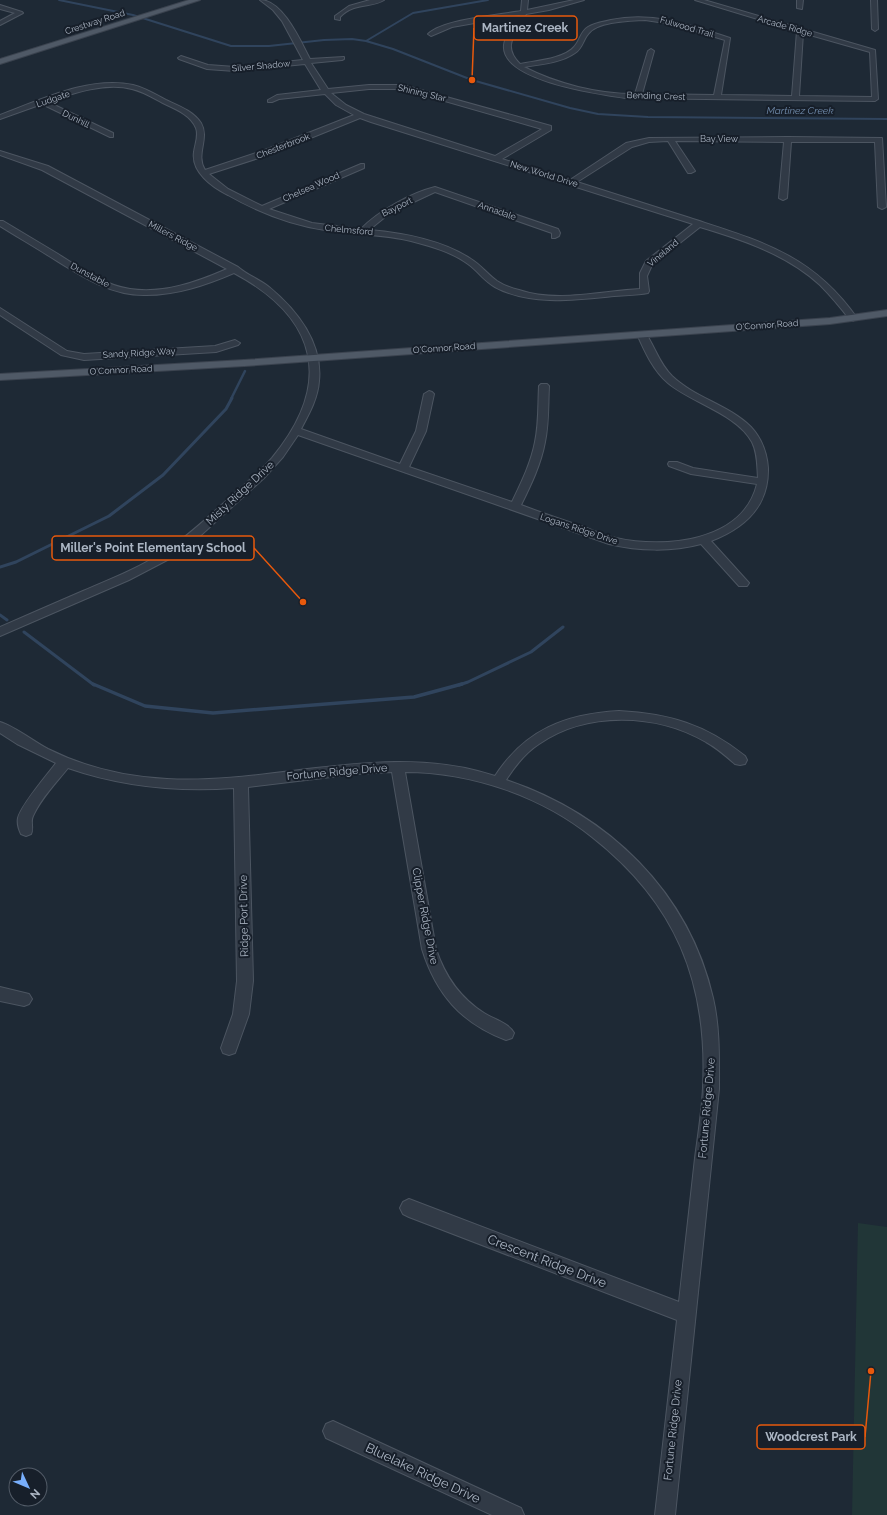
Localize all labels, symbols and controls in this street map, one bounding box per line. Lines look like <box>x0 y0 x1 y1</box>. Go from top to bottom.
street label: Crestway Road <box>64 7 127 36</box>
street label: Arcade Ridge <box>757 13 814 39</box>
street label: Fulwood Trail <box>659 15 715 40</box>
callout: Martinez Creek <box>474 16 577 40</box>
text: Martinez Creek <box>482 21 569 35</box>
street label: Silver Shadow <box>231 58 291 74</box>
street label: Shining Star <box>397 83 448 104</box>
street label: Ludgate <box>35 88 72 109</box>
street label: Bending Crest <box>626 90 686 102</box>
water label: Martinez Creek <box>766 105 834 116</box>
street label: Dunhill <box>61 108 92 130</box>
street label: Chesterbrook <box>255 131 311 161</box>
street label: Bay View <box>700 134 739 144</box>
street label: New World Drive <box>509 159 580 189</box>
street label: Chelsea Wood <box>281 170 341 204</box>
street label: Bayport <box>380 195 414 219</box>
street label: Annadale <box>477 200 518 222</box>
street label: Millers Ridge <box>147 219 200 253</box>
street label: Chelmsford <box>324 223 374 237</box>
street label: Vineland <box>646 237 681 269</box>
street label: Dunstable <box>69 261 112 290</box>
street label: O'Connor Road <box>735 318 799 332</box>
street label: O'Connor Road <box>412 341 476 355</box>
street label: Sandy Ridge Way <box>102 346 176 360</box>
street label: O'Connor Road <box>89 363 153 377</box>
street label: Misty Ridge Drive <box>203 458 277 528</box>
street label: Logans Ridge Drive <box>539 512 620 546</box>
callout: Miller's Point Elementary School <box>52 536 254 560</box>
text: Miller's Point Elementary School <box>60 541 246 555</box>
street label: Fortune Ridge Drive <box>286 761 388 783</box>
street label: Clipper Ridge Drive <box>409 867 441 966</box>
street label: Ridge Port Drive <box>237 874 251 957</box>
street label: Fortune Ridge Drive <box>696 1057 718 1159</box>
street label: Crescent Ridge Drive <box>485 1231 609 1291</box>
street label: Fortune Ridge Drive <box>661 1379 685 1481</box>
callout: Woodcrest Park <box>757 1425 865 1449</box>
text: Woodcrest Park <box>765 1430 857 1444</box>
street label: Bluelake Ridge Drive <box>363 1440 483 1506</box>
north arrow <box>8 1467 48 1507</box>
text: N <box>27 1486 42 1501</box>

